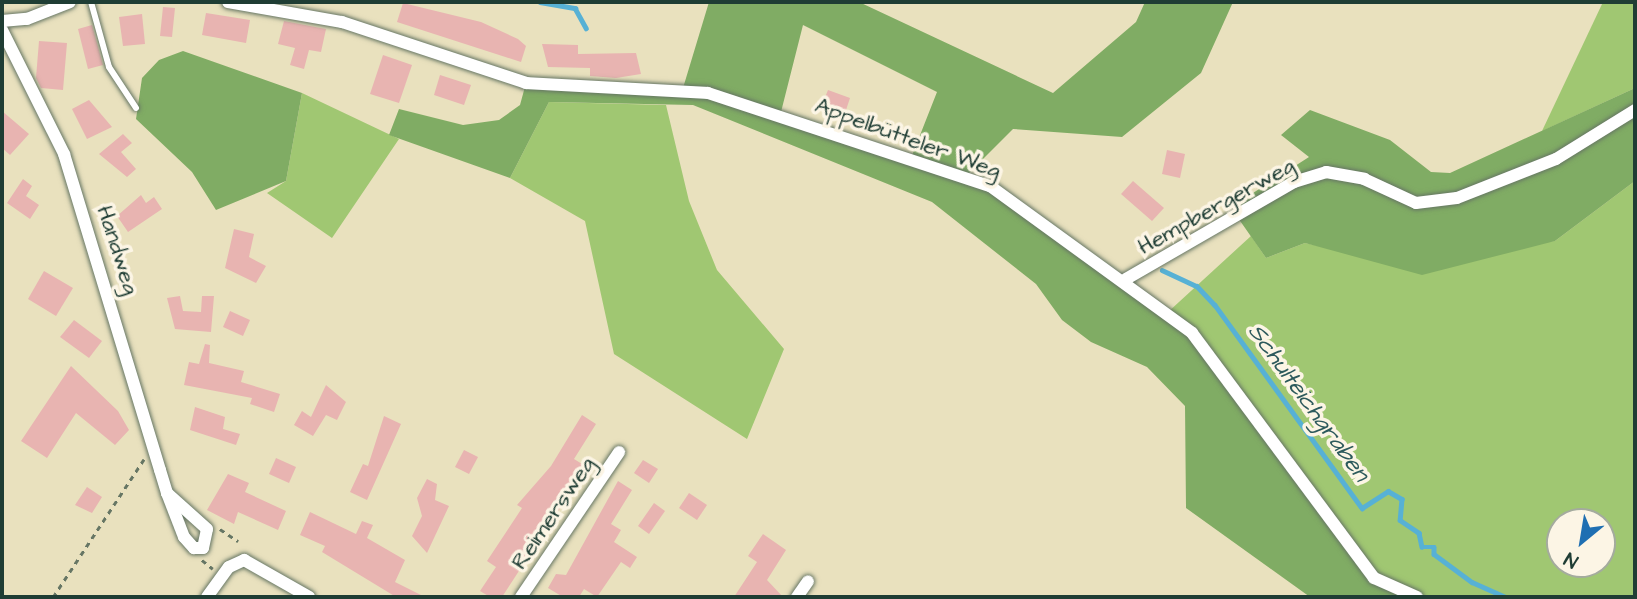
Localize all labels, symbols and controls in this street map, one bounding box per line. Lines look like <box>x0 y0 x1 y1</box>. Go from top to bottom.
street label: Appelbütteler Weg <box>811 92 1005 184</box>
street label: Hempbergerweg <box>1133 152 1299 260</box>
street label: Handweg <box>91 202 145 298</box>
water label: Schulteichgraben <box>1241 318 1375 488</box>
street label: Reimersweg <box>505 451 601 575</box>
north arrow <box>1546 508 1616 578</box>
text: N <box>1559 545 1583 575</box>

